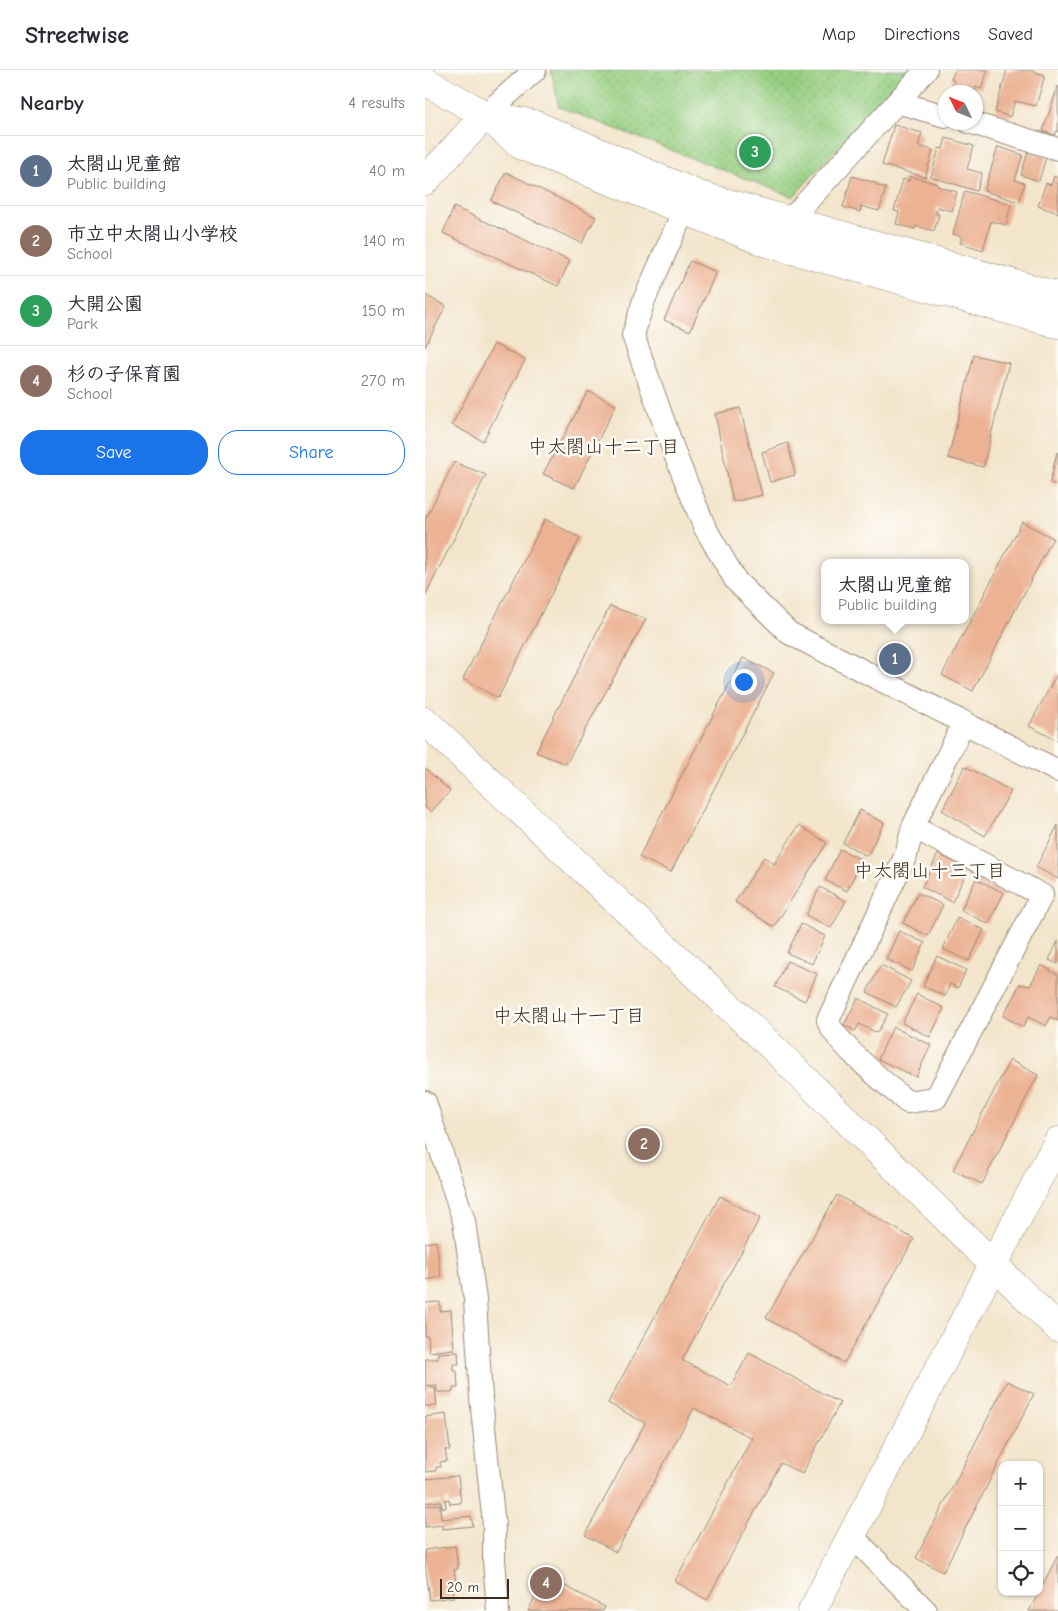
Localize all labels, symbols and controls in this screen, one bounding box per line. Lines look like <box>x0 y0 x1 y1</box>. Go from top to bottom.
text: Streetwise <box>25 21 129 49</box>
text: Map <box>822 24 856 45</box>
text: Directions <box>884 24 960 45</box>
text: Saved <box>988 24 1033 45</box>
north arrow <box>938 85 983 130</box>
text: Nearby <box>20 91 84 115</box>
text: 4 results <box>348 94 405 112</box>
pin: 3 <box>739 133 771 171</box>
text: 太閤山児童館 <box>67 153 181 175</box>
text: 1 <box>33 162 39 180</box>
text: 40 m <box>369 162 405 180</box>
text: Public building <box>67 175 166 193</box>
text: 市立中太閤山小学校 <box>67 223 238 245</box>
text: 2 <box>32 232 40 250</box>
text: 140 m <box>363 232 405 250</box>
text: School <box>67 245 113 263</box>
text: 大開公園 <box>67 293 143 315</box>
text: 3 <box>32 302 40 320</box>
text: 150 m <box>362 302 405 320</box>
text: Park <box>67 315 98 333</box>
text: 杉の子保育園 <box>67 363 181 385</box>
text: 4 <box>32 372 40 390</box>
text: 270 m <box>361 372 405 390</box>
text: School <box>67 385 113 403</box>
button: Save <box>20 430 208 475</box>
button: Share <box>218 430 405 475</box>
district label: 中太閤山十二丁目 <box>528 436 680 458</box>
popup <box>821 559 969 624</box>
text: 太閤山児童館 <box>838 574 952 596</box>
text: Public building <box>838 596 937 614</box>
pin: 1 <box>879 640 911 678</box>
your location <box>731 669 757 695</box>
district label: 中太閤山十三丁目 <box>854 860 1006 882</box>
district label: 中太閤山十一丁目 <box>493 1005 645 1027</box>
pin: 2 <box>628 1125 660 1163</box>
map controls <box>998 1461 1043 1596</box>
button: + <box>998 1461 1043 1506</box>
button: − <box>998 1506 1043 1551</box>
button: locate <box>998 1551 1043 1596</box>
pin: 4 <box>530 1564 562 1602</box>
scale bar <box>440 1576 509 1599</box>
text: 20 m <box>447 1579 479 1596</box>

